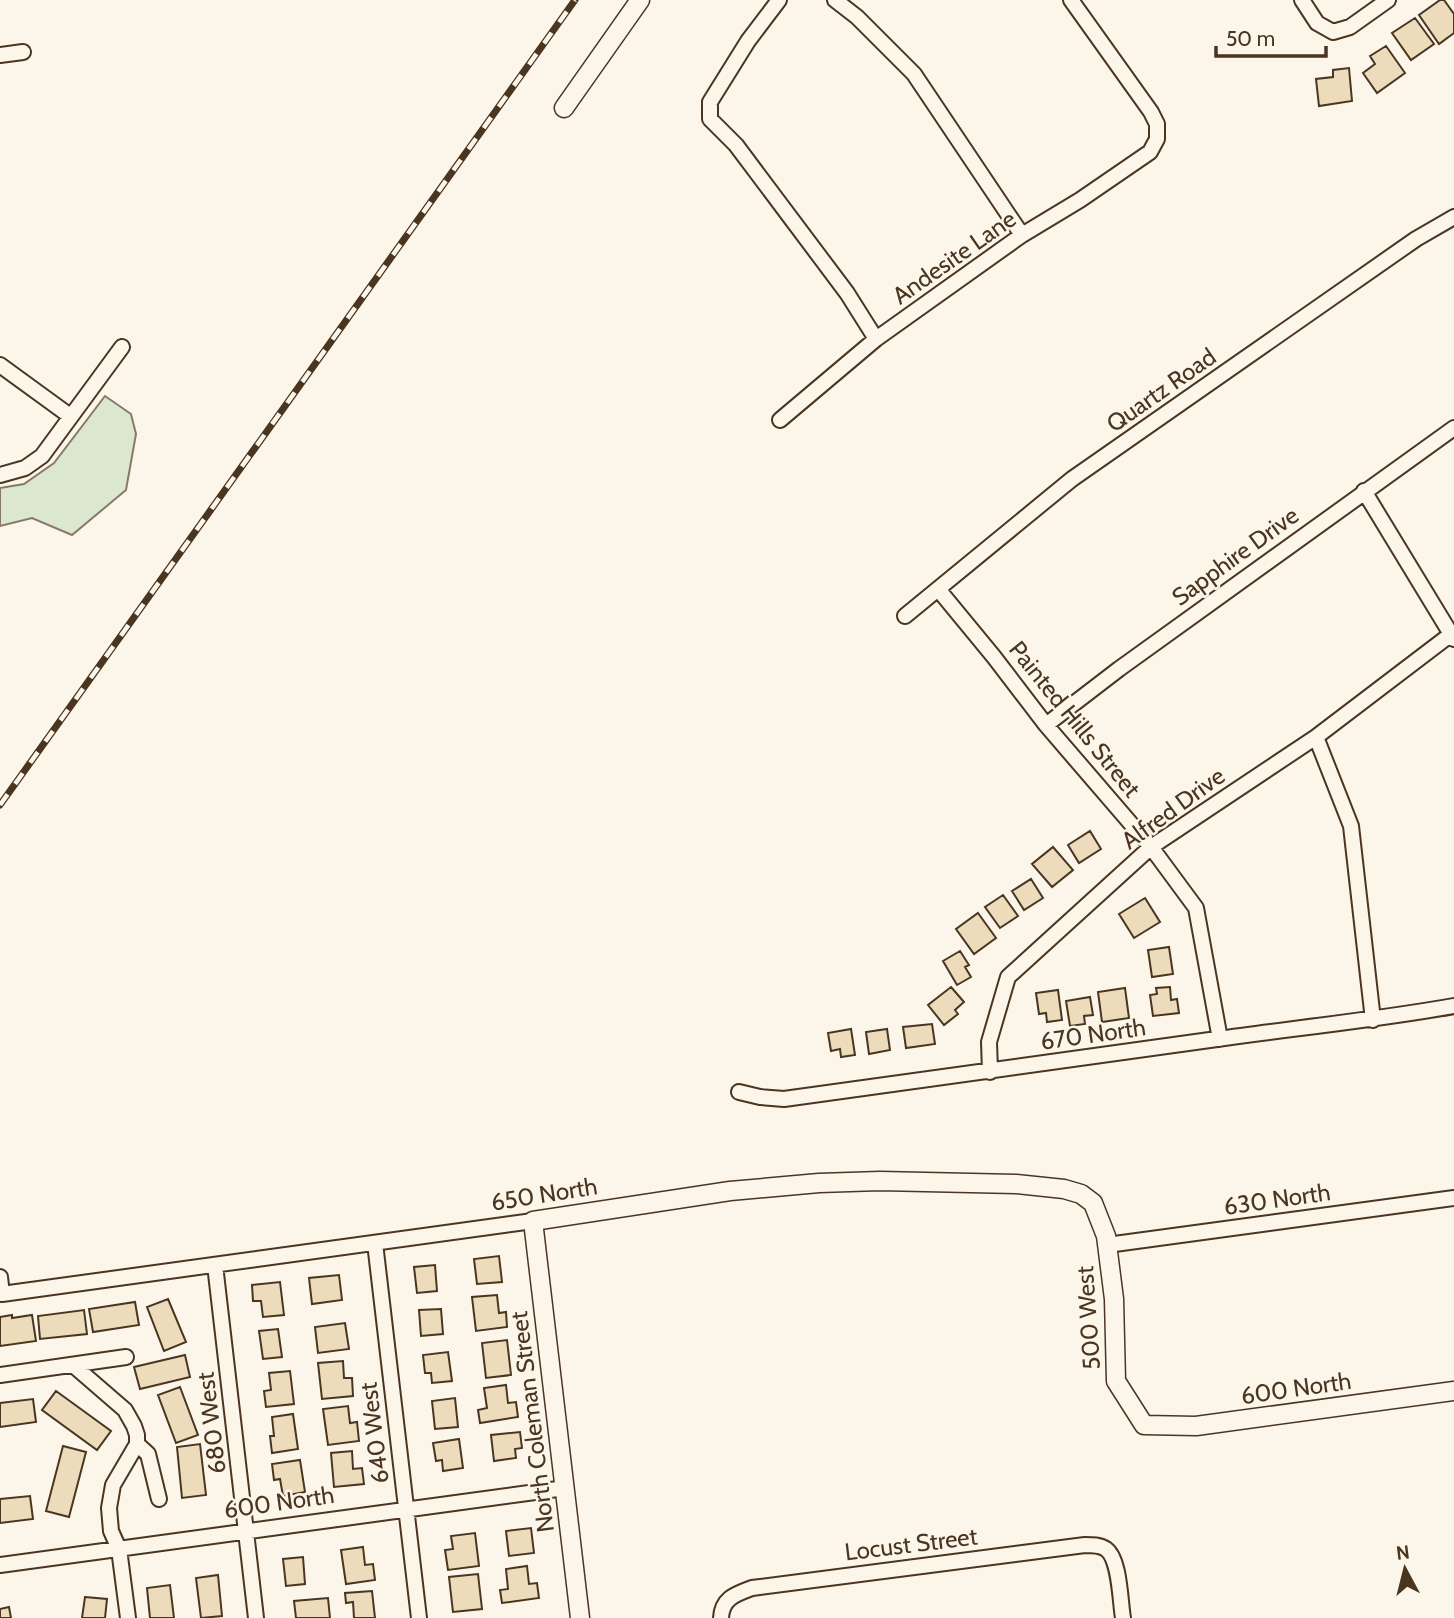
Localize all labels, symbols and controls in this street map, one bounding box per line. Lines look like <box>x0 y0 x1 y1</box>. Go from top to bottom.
scale bar <box>1216 14 1326 58</box>
text: 50 m <box>1226 26 1275 51</box>
street label: Andesite Lane <box>887 204 1021 310</box>
street label: Quartz Road <box>1101 342 1221 438</box>
street label: Sapphire Drive <box>1166 500 1304 612</box>
street label: Painted Hills Street <box>1003 635 1147 803</box>
street label: Alfred Drive <box>1116 761 1230 855</box>
street label: 670 North <box>1039 1012 1147 1056</box>
street label: 650 North <box>489 1171 599 1217</box>
street label: 630 North <box>1222 1177 1332 1221</box>
street label: 500 West <box>1070 1265 1106 1371</box>
street label: North Coleman Street <box>504 1310 560 1534</box>
street label: 600 North <box>1239 1366 1353 1410</box>
street label: 680 West <box>190 1370 232 1476</box>
street label: 640 West <box>353 1381 395 1485</box>
street label: 600 North <box>222 1480 336 1524</box>
street label: Locust Street <box>843 1521 979 1567</box>
north arrow <box>1370 1534 1440 1604</box>
text: N <box>1395 1540 1411 1565</box>

